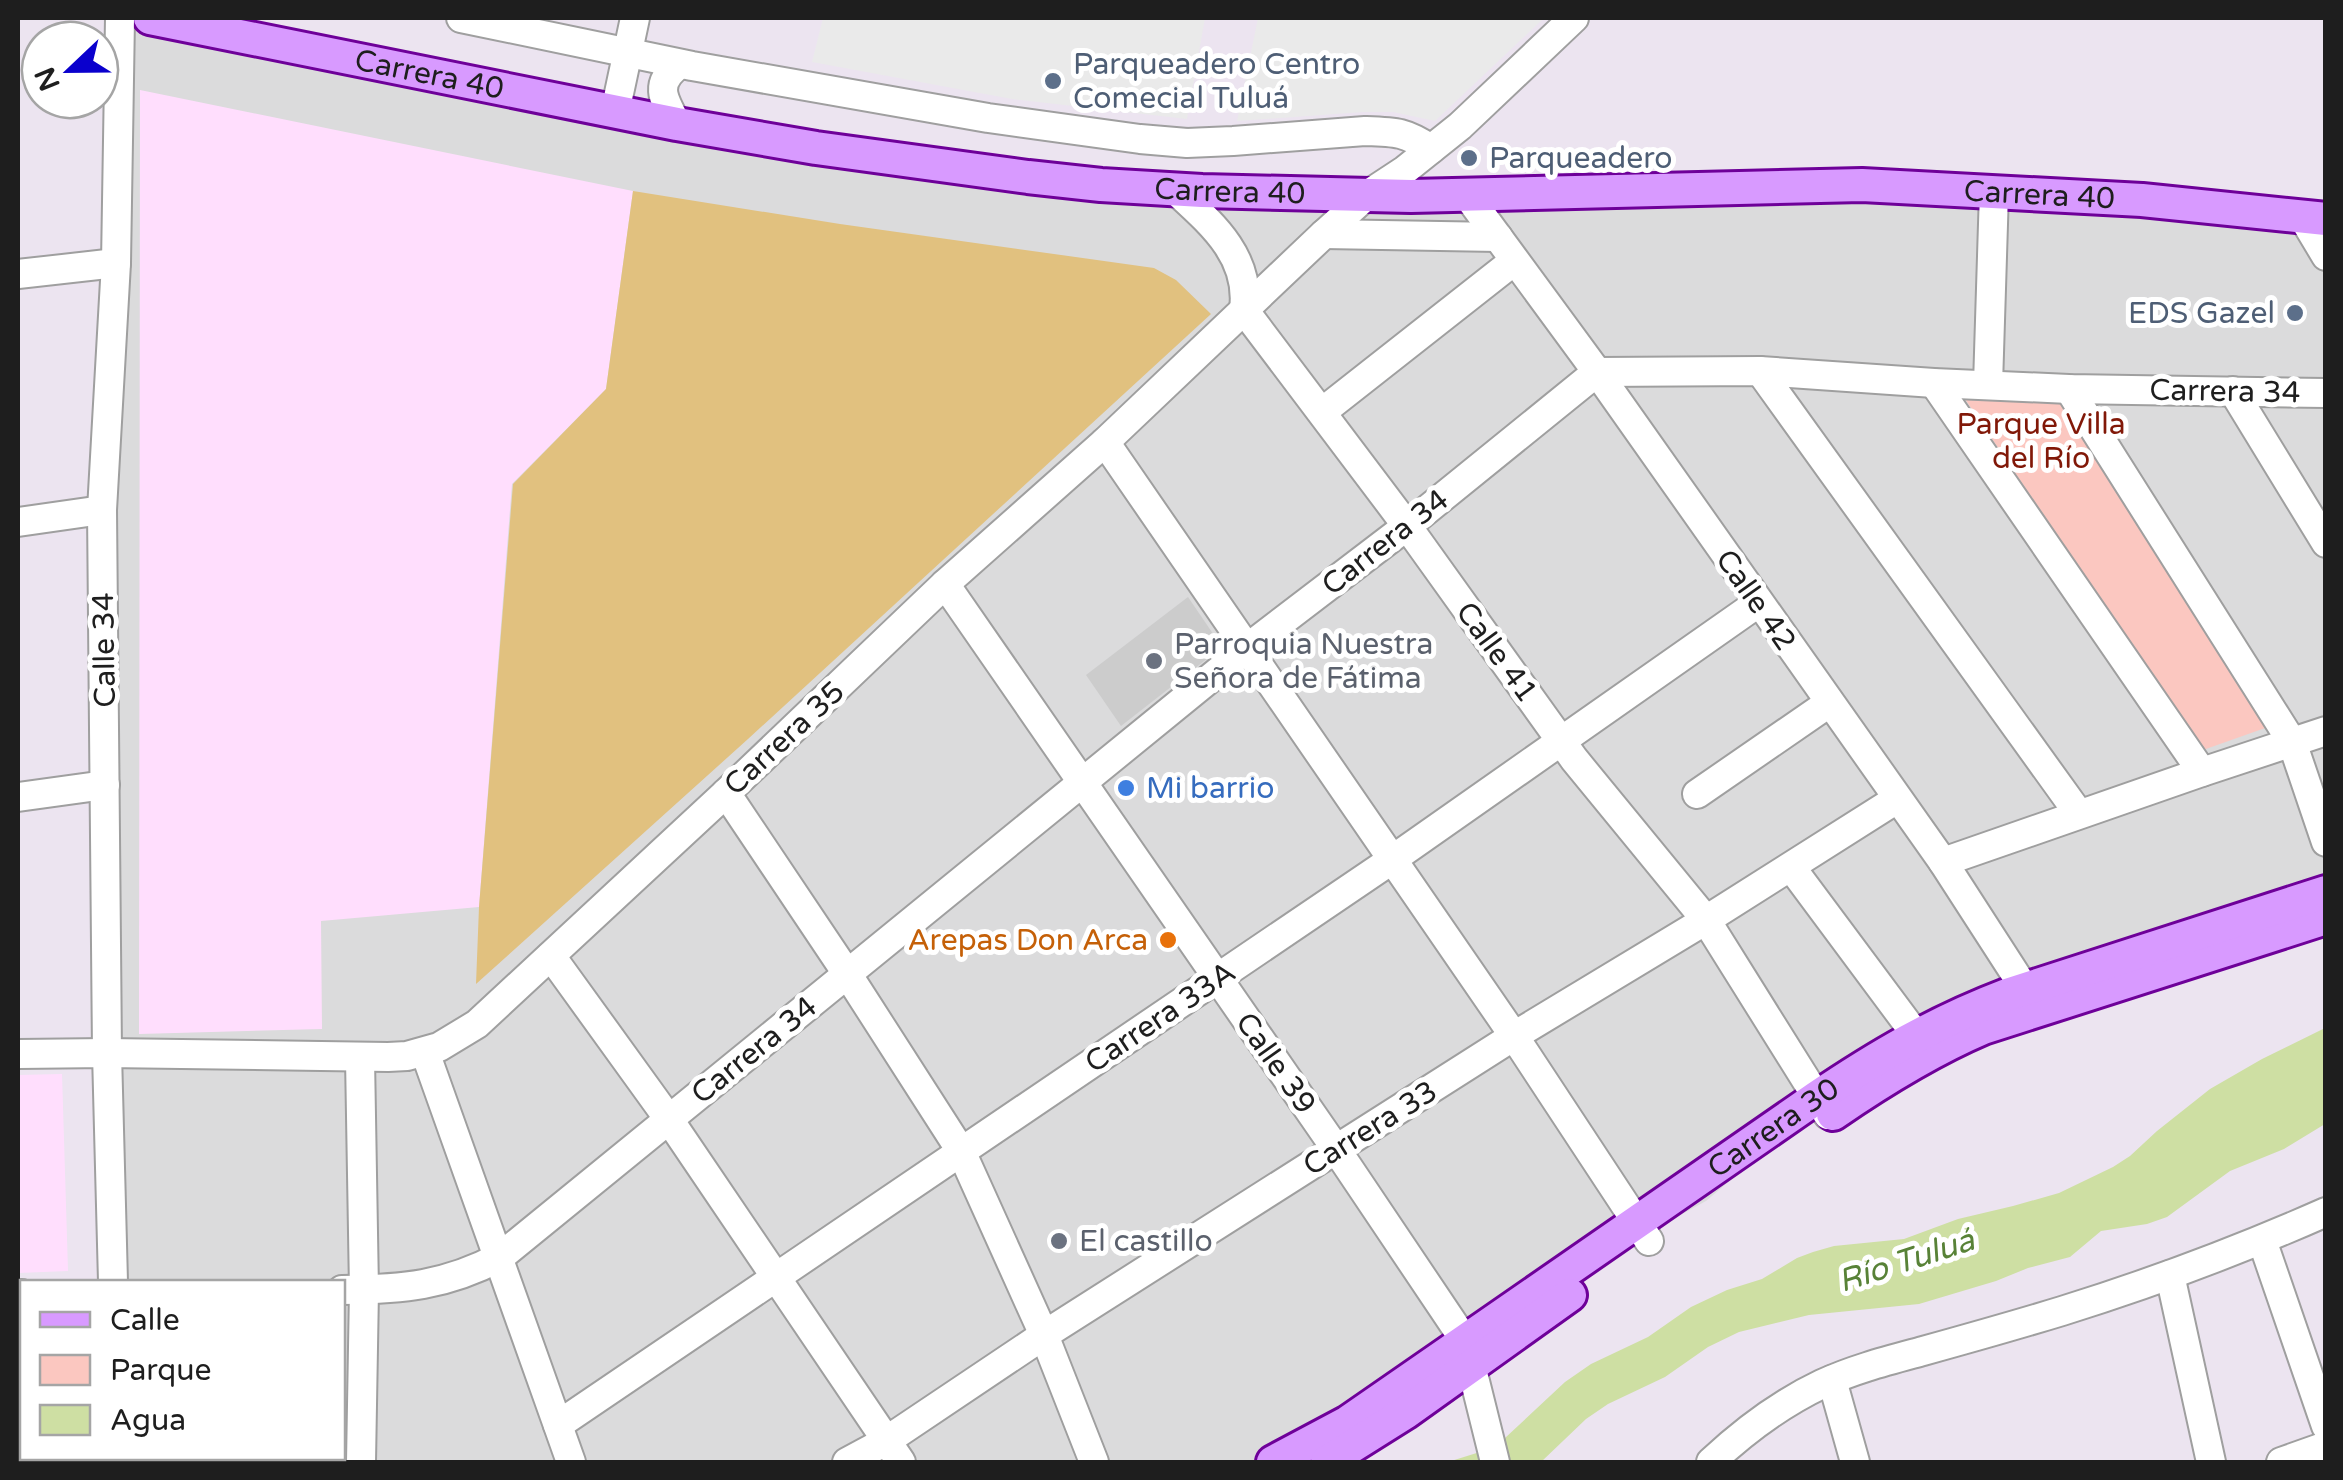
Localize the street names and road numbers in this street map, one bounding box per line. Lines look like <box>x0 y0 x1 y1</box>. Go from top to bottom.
street label: Carrera 40 <box>352 42 507 108</box>
street label: Carrera 40 <box>1153 170 1306 212</box>
street label: Carrera 40 <box>1963 172 2116 218</box>
street label: Carrera 34 <box>2149 372 2301 411</box>
street label: Carrera 34 <box>1314 481 1456 603</box>
street label: Calle 42 <box>1707 543 1804 658</box>
street label: Calle 34 <box>85 592 124 708</box>
street label: Calle 41 <box>1448 595 1545 710</box>
street label: Carrera 35 <box>716 673 852 803</box>
street label: Carrera 33A <box>1078 954 1243 1081</box>
street label: Carrera 34 <box>684 988 825 1112</box>
street label: Calle 39 <box>1227 1006 1324 1121</box>
street label: Carrera 30 <box>1701 1070 1846 1186</box>
street label: Carrera 33 <box>1296 1073 1444 1184</box>

